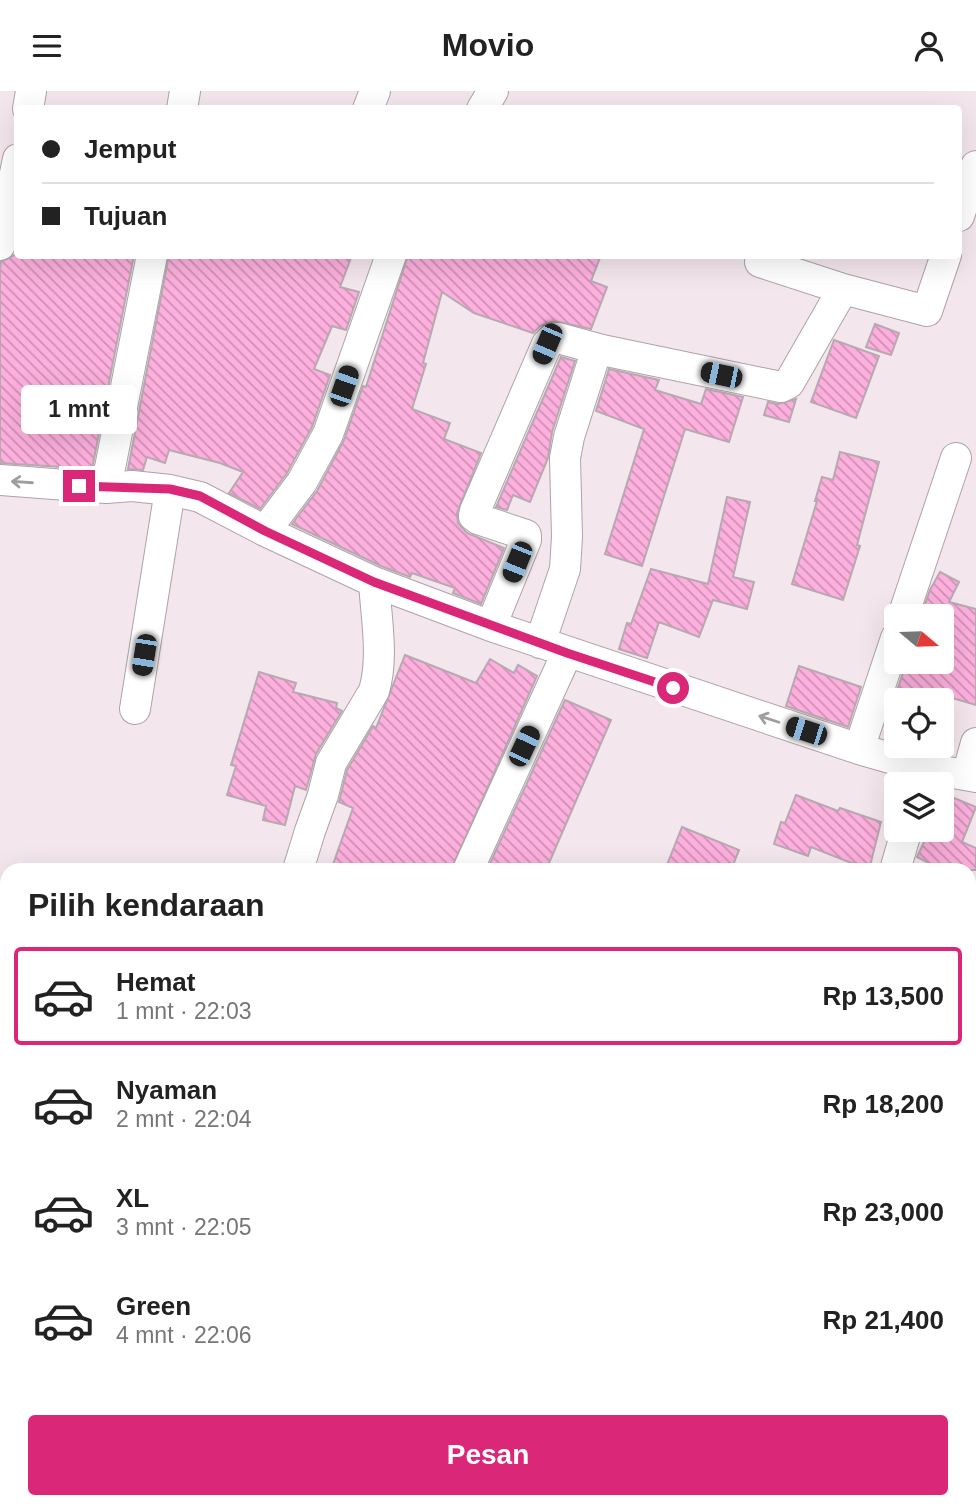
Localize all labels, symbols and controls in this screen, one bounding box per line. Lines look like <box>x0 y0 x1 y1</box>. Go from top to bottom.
icon: menu <box>28 27 66 65</box>
text: Movio <box>442 27 534 63</box>
icon: person <box>910 27 948 65</box>
text: Jemput <box>84 134 176 164</box>
text: Tujuan <box>84 201 167 231</box>
car <box>530 321 565 367</box>
car <box>699 360 744 390</box>
car <box>328 363 361 409</box>
callout: 1 mnt <box>21 385 137 433</box>
text: 1 mnt <box>48 396 110 422</box>
route end <box>63 470 95 502</box>
one-way arrow <box>12 475 34 488</box>
car <box>500 539 535 585</box>
north arrow <box>884 604 954 674</box>
map controls <box>884 604 954 842</box>
car <box>131 633 158 677</box>
route start <box>657 672 689 704</box>
button: locate <box>884 688 954 758</box>
one-way arrow <box>758 712 780 725</box>
car <box>783 715 830 747</box>
car <box>506 723 543 769</box>
button: layers <box>884 772 954 842</box>
text: Pilih kendaraan <box>28 887 265 923</box>
icon: car <box>32 965 95 1028</box>
text: Hemat <box>116 967 195 997</box>
text: Rp 13,500 <box>823 981 944 1011</box>
text: 1 mnt · 22:03 <box>116 998 252 1024</box>
icon: car <box>32 1073 95 1136</box>
text: Nyaman <box>116 1075 217 1105</box>
text: Rp 18,200 <box>823 1089 944 1119</box>
text: 2 mnt · 22:04 <box>116 1106 252 1132</box>
icon: car <box>32 1181 95 1244</box>
text: XL <box>116 1183 149 1213</box>
text: Rp 23,000 <box>823 1197 944 1227</box>
text: 3 mnt · 22:05 <box>116 1214 252 1240</box>
icon: car <box>32 1289 95 1352</box>
text: Green <box>116 1291 191 1321</box>
text: Rp 21,400 <box>823 1305 944 1335</box>
text: 4 mnt · 22:06 <box>116 1322 252 1348</box>
button: Pesan <box>28 1415 948 1495</box>

